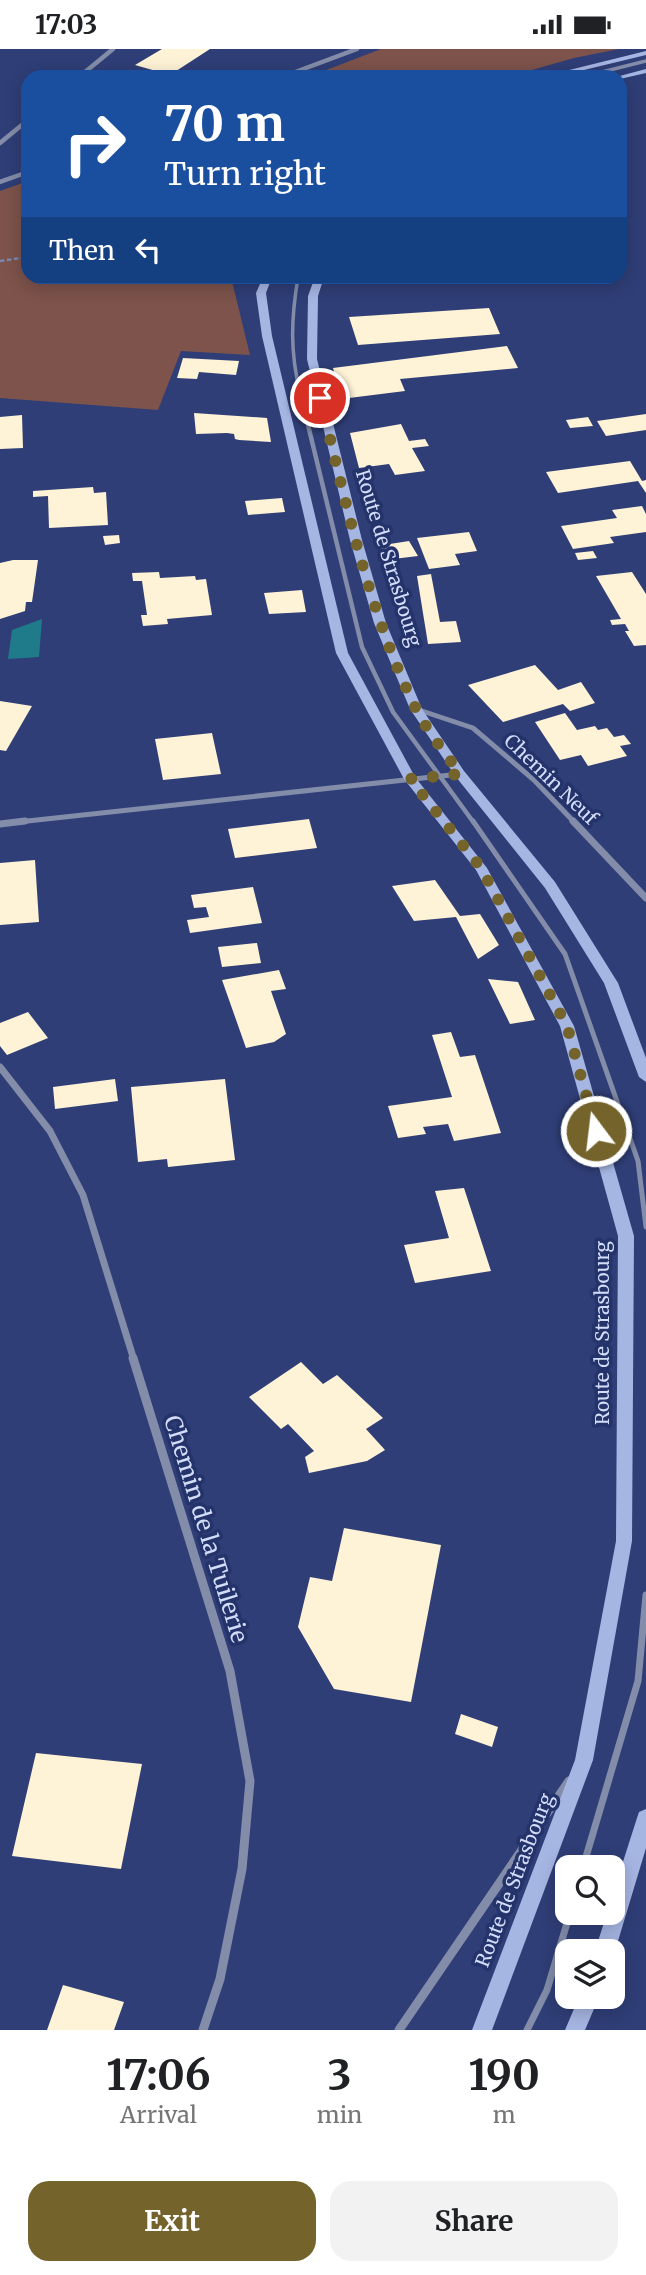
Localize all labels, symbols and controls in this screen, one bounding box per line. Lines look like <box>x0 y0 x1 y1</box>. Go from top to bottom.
text: 17:03 <box>35 8 97 41</box>
text: 70 m <box>164 93 285 154</box>
icon: right <box>49 98 140 189</box>
text: Turn right <box>164 154 326 194</box>
icon: left <box>129 231 167 269</box>
text: Then <box>49 234 115 267</box>
pin <box>290 368 350 428</box>
icon: arrive <box>301 379 339 417</box>
street label: Route de Strasbourg <box>351 466 428 650</box>
street label: Chemin Neuf <box>499 729 603 830</box>
position arrow <box>559 1094 633 1168</box>
street label: Route de Strasbourg <box>590 1240 614 1425</box>
street label: Chemin de la Tuilerie <box>158 1412 255 1646</box>
street label: Route de Strasbourg <box>470 1789 558 1970</box>
map controls <box>555 1855 625 2009</box>
button: search <box>555 1855 625 1925</box>
button: layers <box>555 1939 625 2009</box>
text: 17:06 <box>106 2049 211 2101</box>
text: 3 <box>328 2049 352 2101</box>
text: 190 <box>469 2049 540 2101</box>
text: Arrival <box>120 2100 197 2129</box>
text: min <box>317 2100 362 2129</box>
text: m <box>493 2100 516 2129</box>
button: Exit <box>28 2181 316 2261</box>
button: Share <box>330 2181 618 2261</box>

